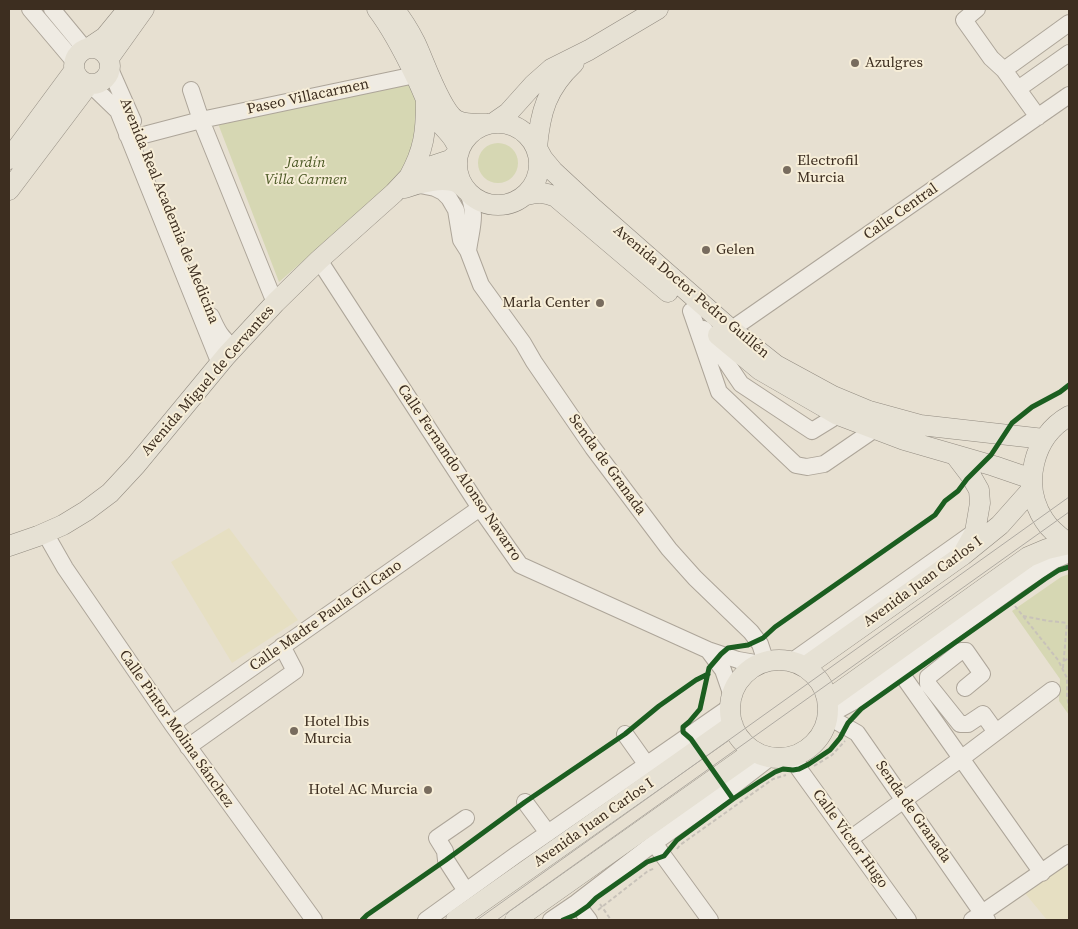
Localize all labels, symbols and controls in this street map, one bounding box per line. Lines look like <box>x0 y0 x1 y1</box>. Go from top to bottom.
place label: Azulgres <box>865 54 923 72</box>
marker: Azulgres <box>849 57 861 69</box>
street label: Paseo Villacarmen <box>245 75 371 119</box>
street label: Avenida Real Academia de Medicina <box>115 96 223 326</box>
place label: Electrofil Murcia <box>797 152 858 187</box>
park label: Jardín Villa Carmen <box>265 154 347 189</box>
marker: Electrofil Murcia <box>781 164 793 176</box>
street label: Calle Central <box>860 180 942 244</box>
street label: Avenida Doctor Pedro Guillén <box>609 221 773 363</box>
place label: Gelen <box>716 241 755 259</box>
marker: Gelen <box>700 244 712 256</box>
place label: Marla Center <box>503 294 590 312</box>
marker: Marla Center <box>594 297 606 309</box>
street label: Avenida Miguel de Cervantes <box>138 302 278 460</box>
street label: Calle Fernando Alonso Navarro <box>393 381 525 565</box>
street label: Senda de Granada <box>564 411 650 519</box>
street label: Avenida Juan Carlos I <box>860 533 986 631</box>
street label: Calle Madre Paula Gil Cano <box>246 557 406 675</box>
street label: Calle Pintor Molina Sánchez <box>115 647 237 811</box>
place label: Hotel Ibis Murcia <box>304 713 369 748</box>
marker: Hotel Ibis Murcia <box>288 725 300 737</box>
street label: Senda de Granada <box>871 758 955 866</box>
street label: Avenida Juan Carlos I <box>530 775 658 871</box>
place label: Hotel AC Murcia <box>308 781 418 799</box>
marker: Hotel AC Murcia <box>422 784 434 796</box>
street label: Calle Víctor Hugo <box>808 786 892 892</box>

